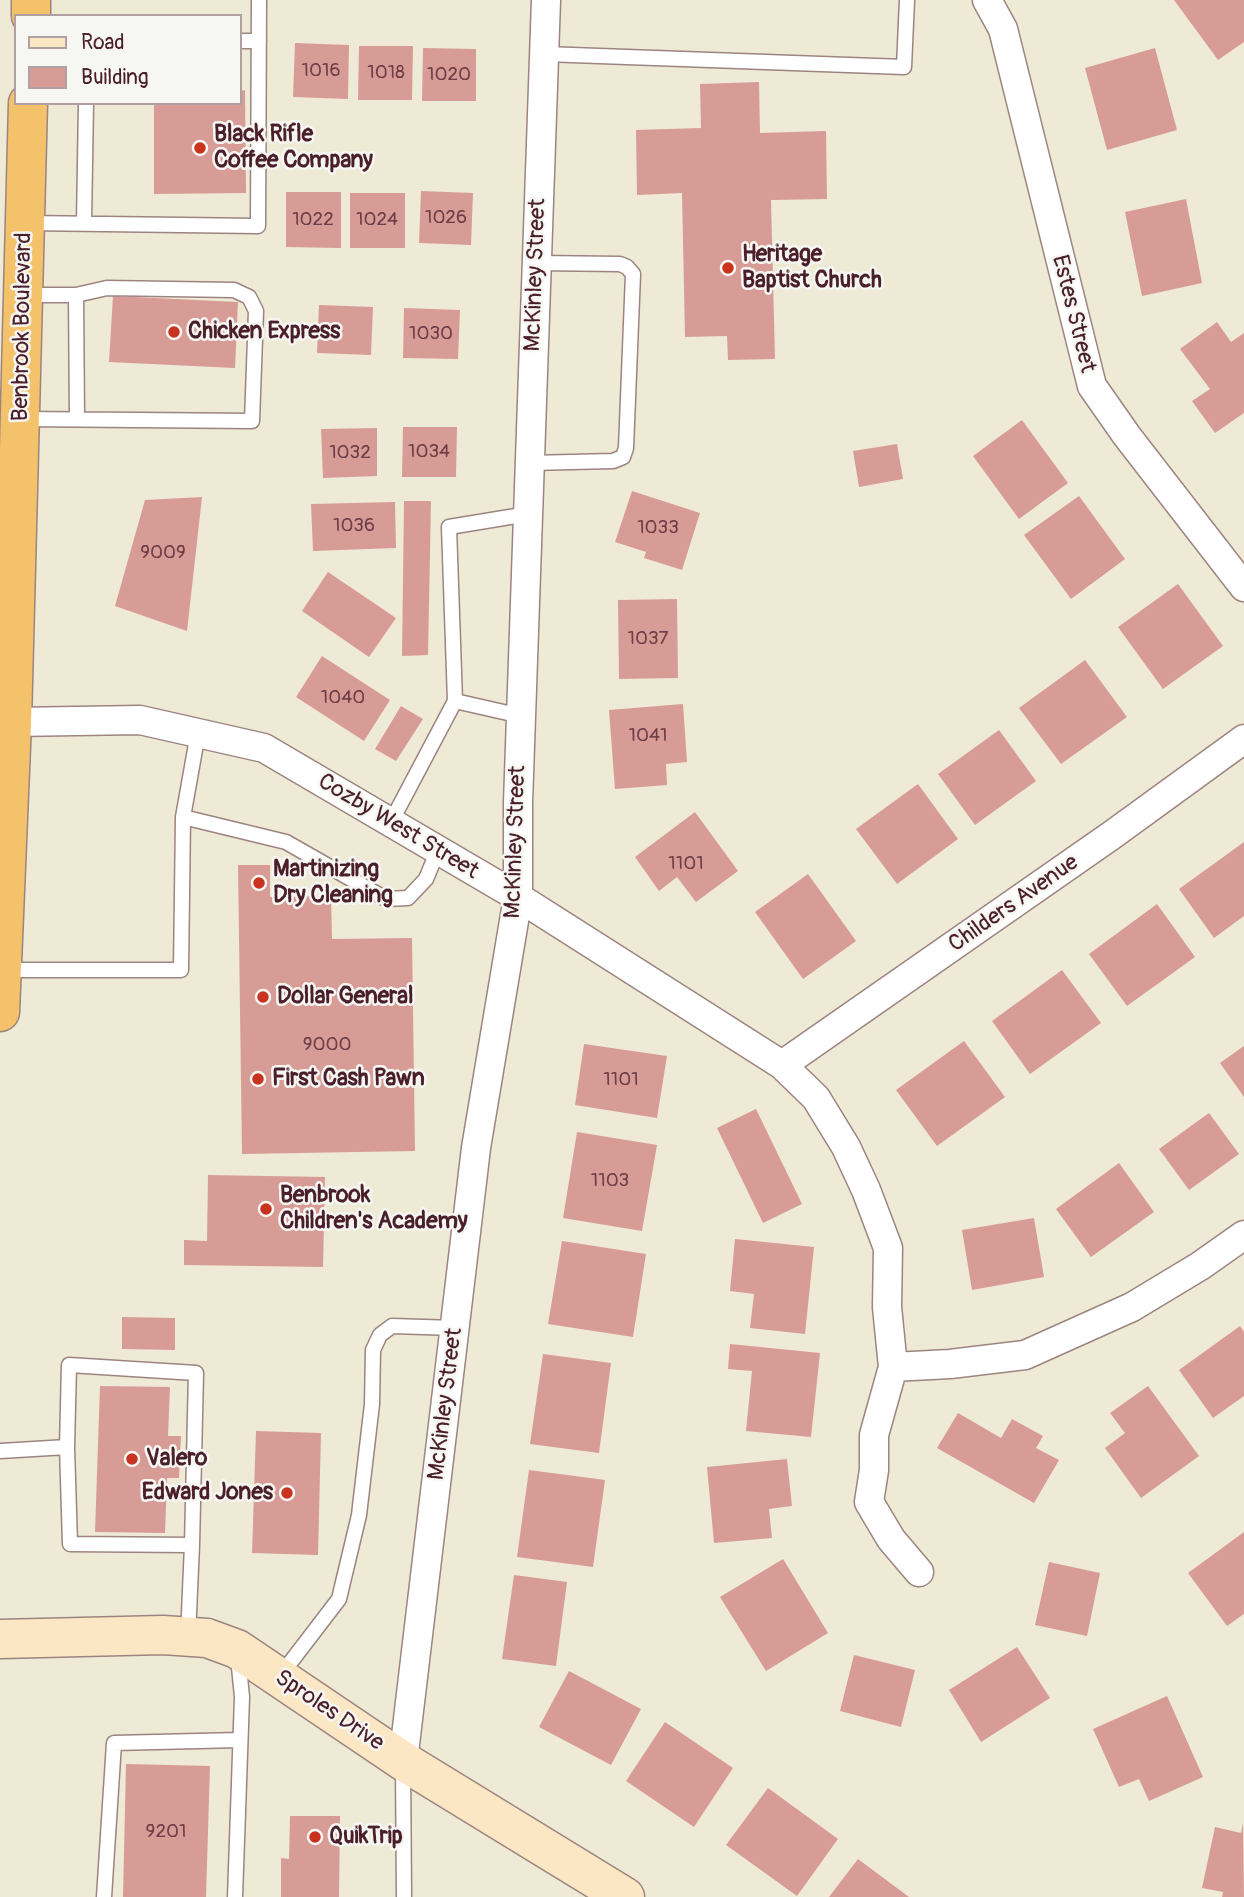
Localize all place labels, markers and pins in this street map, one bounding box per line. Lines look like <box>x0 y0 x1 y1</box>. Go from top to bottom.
place label: Black Rifle Coffee Company <box>214 121 373 175</box>
marker: Black Rifle Coffee Company <box>192 140 208 156</box>
place label: Heritage Baptist Church <box>742 241 882 295</box>
marker: Heritage Baptist Church <box>720 260 736 276</box>
place label: Chicken Express <box>188 318 340 346</box>
marker: Chicken Express <box>166 324 182 340</box>
place label: Martinizing Dry Cleaning <box>273 856 393 910</box>
marker: Martinizing Dry Cleaning <box>251 875 267 891</box>
place label: Dollar General <box>277 983 413 1011</box>
marker: Dollar General <box>255 989 271 1005</box>
place label: First Cash Pawn <box>272 1065 425 1093</box>
marker: First Cash Pawn <box>250 1071 266 1087</box>
place label: Benbrook Children's Academy <box>280 1182 468 1236</box>
marker: Benbrook Children's Academy <box>258 1201 274 1217</box>
place label: Valero <box>146 1445 207 1473</box>
marker: Valero <box>124 1451 140 1467</box>
place label: Edward Jones <box>142 1479 273 1507</box>
marker: Edward Jones <box>279 1485 295 1501</box>
place label: QuikTrip <box>329 1823 403 1851</box>
marker: QuikTrip <box>307 1829 323 1845</box>

